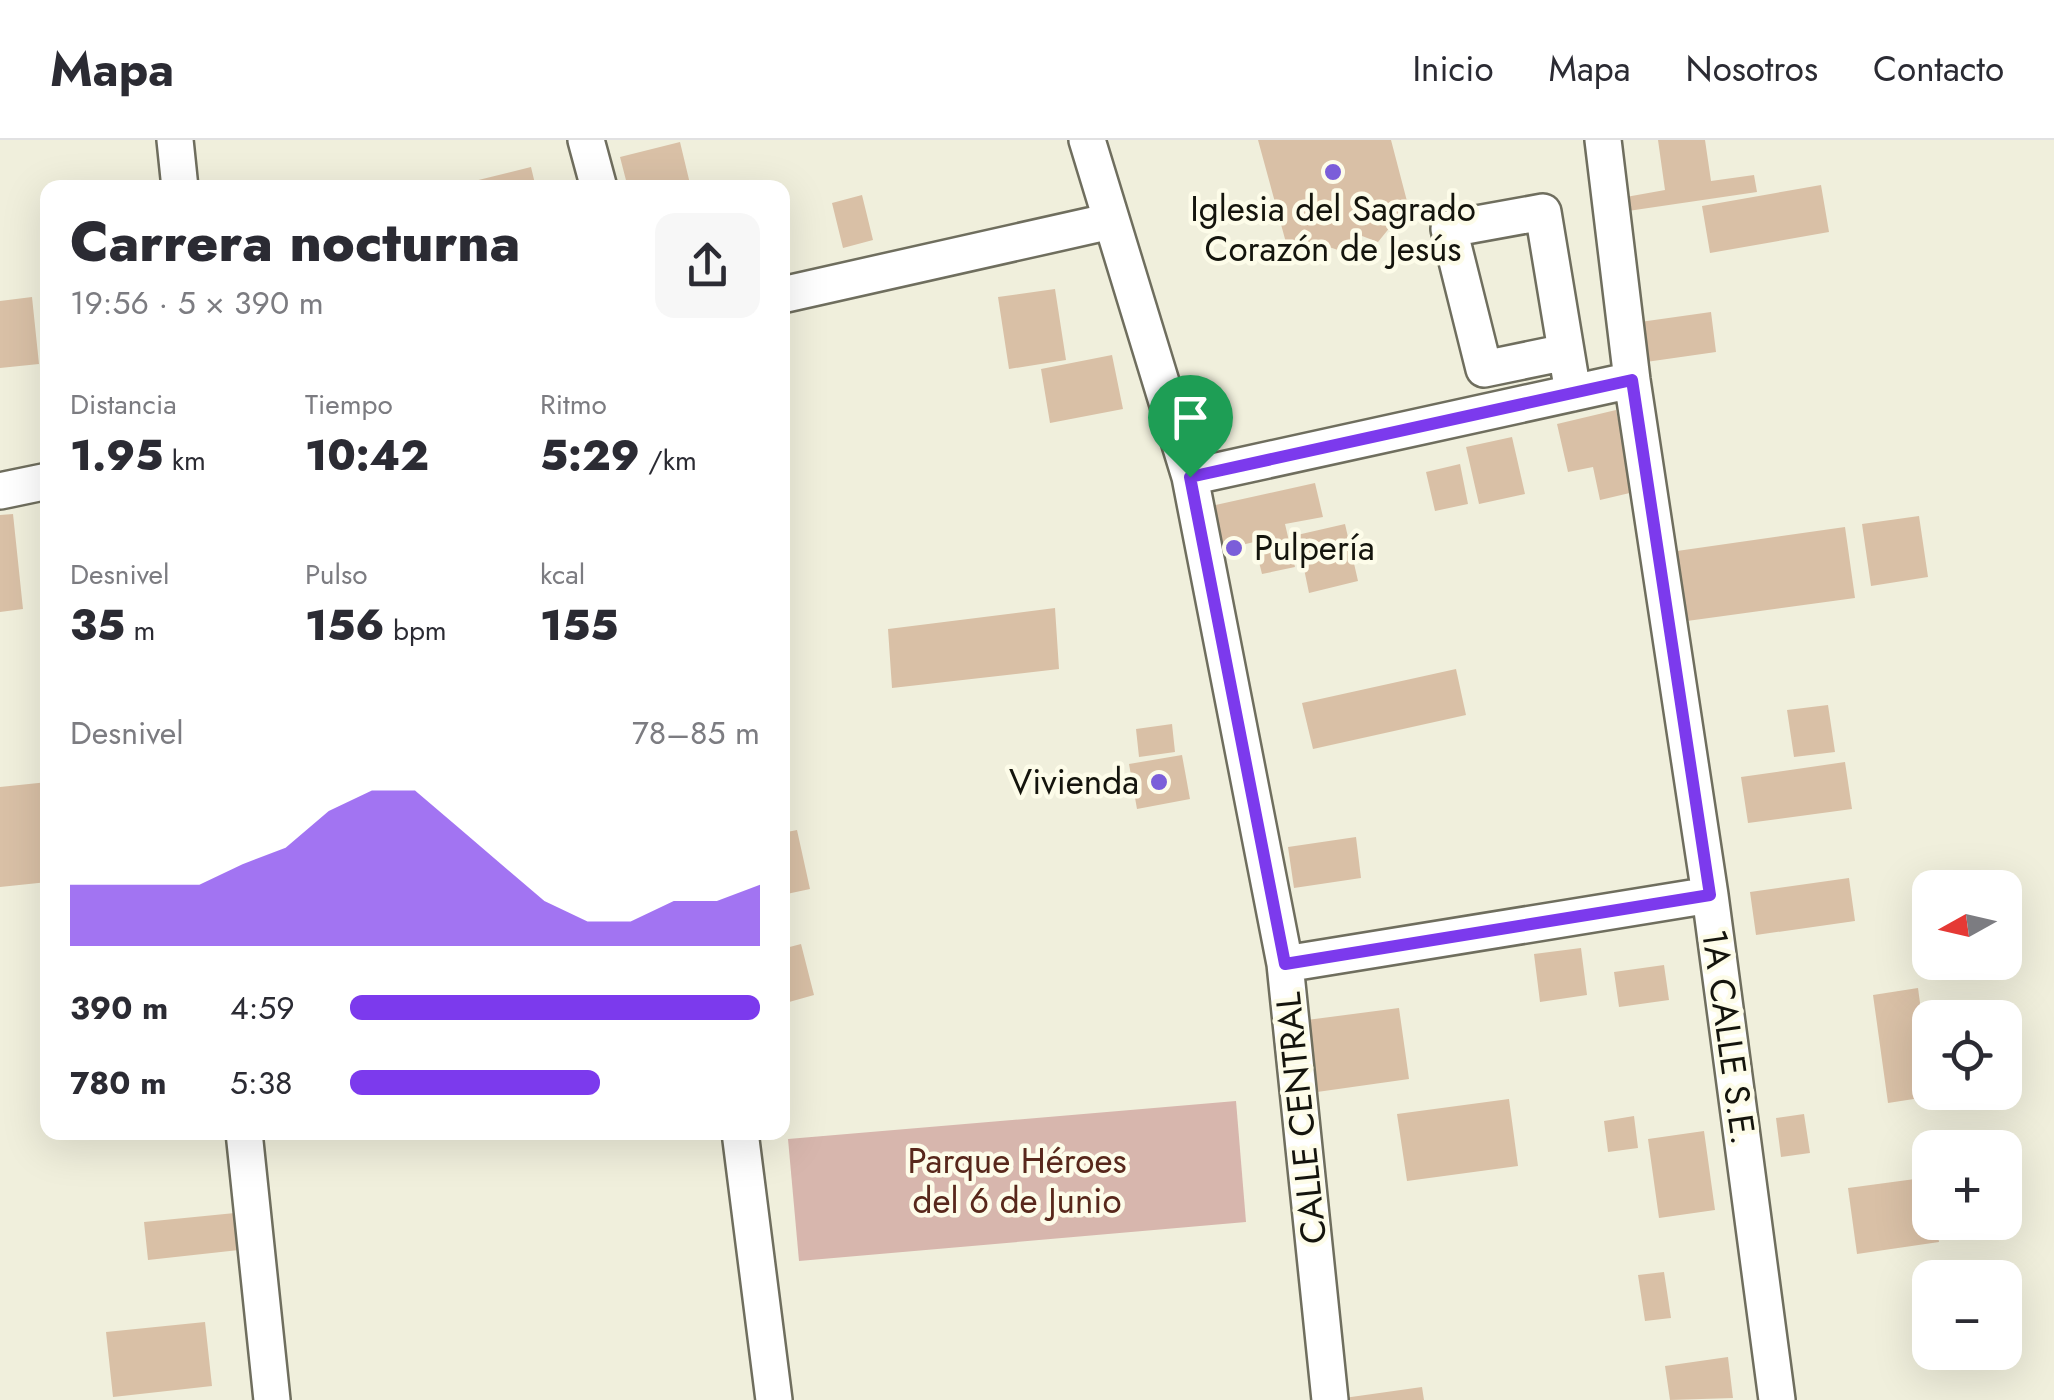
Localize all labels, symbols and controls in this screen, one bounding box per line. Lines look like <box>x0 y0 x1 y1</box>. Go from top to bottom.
text: Mapa <box>50 35 174 104</box>
text: Inicio <box>1413 44 1494 94</box>
text: Mapa <box>1549 44 1631 94</box>
text: Nosotros <box>1686 44 1818 94</box>
text: Contacto <box>1873 44 2004 94</box>
marker: Iglesia del Sagrado Corazón de Jesús <box>1322 161 1344 183</box>
place label: Iglesia del Sagrado Corazón de Jesús <box>1190 184 1476 274</box>
text: Carrera nocturna <box>70 202 520 282</box>
button: share <box>655 213 760 318</box>
text: 19:56 · 5 × 390 m <box>70 280 324 326</box>
pin <box>1148 375 1233 478</box>
text: Distancia <box>70 384 177 425</box>
text: Tiempo <box>305 384 393 425</box>
text: Ritmo <box>540 384 607 425</box>
icon: arrive <box>1163 390 1218 445</box>
text: 1.95 <box>70 425 163 486</box>
text: 10:42 <box>305 425 429 486</box>
text: 5:29 <box>540 425 640 486</box>
text: km <box>163 440 206 481</box>
text: /km <box>640 440 697 481</box>
place label: Pulpería <box>1254 523 1375 573</box>
marker: Pulpería <box>1223 537 1245 559</box>
text: Desnivel <box>70 554 170 595</box>
text: Pulso <box>305 554 368 595</box>
text: kcal <box>540 554 585 595</box>
text: 35 <box>70 595 125 656</box>
text: 156 <box>305 595 385 656</box>
text: 155 <box>540 595 618 656</box>
text: m <box>125 610 155 651</box>
text: bpm <box>385 610 447 651</box>
text: Desnivel <box>70 710 184 756</box>
text: 78–85 m <box>632 710 760 756</box>
place label: Vivienda <box>1009 757 1139 807</box>
marker: Vivienda <box>1148 771 1170 793</box>
north arrow <box>1912 870 2022 980</box>
map controls <box>1912 870 2022 1370</box>
street label: 1A CALLE S.E. <box>1689 926 1769 1148</box>
text: 390 m <box>70 985 168 1031</box>
text: 4:59 <box>230 985 295 1031</box>
street label: CALLE CENTRAL <box>1263 989 1339 1246</box>
button: locate <box>1912 1000 2022 1110</box>
text: 780 m <box>70 1060 166 1106</box>
text: 5:38 <box>230 1060 293 1106</box>
button: + <box>1912 1130 2022 1240</box>
park label: Parque Héroes del 6 de Junio <box>907 1136 1127 1226</box>
button: − <box>1912 1260 2022 1370</box>

